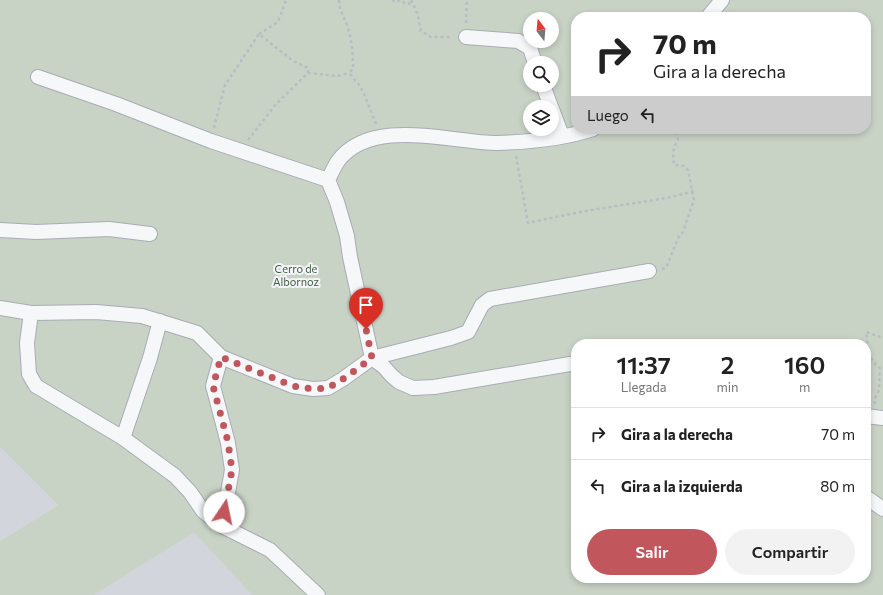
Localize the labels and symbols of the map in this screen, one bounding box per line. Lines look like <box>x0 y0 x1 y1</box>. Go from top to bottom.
north arrow <box>523 12 559 48</box>
park label: Cerro de Albornoz <box>273 262 320 288</box>
pin <box>349 288 383 329</box>
position arrow <box>203 491 245 533</box>

